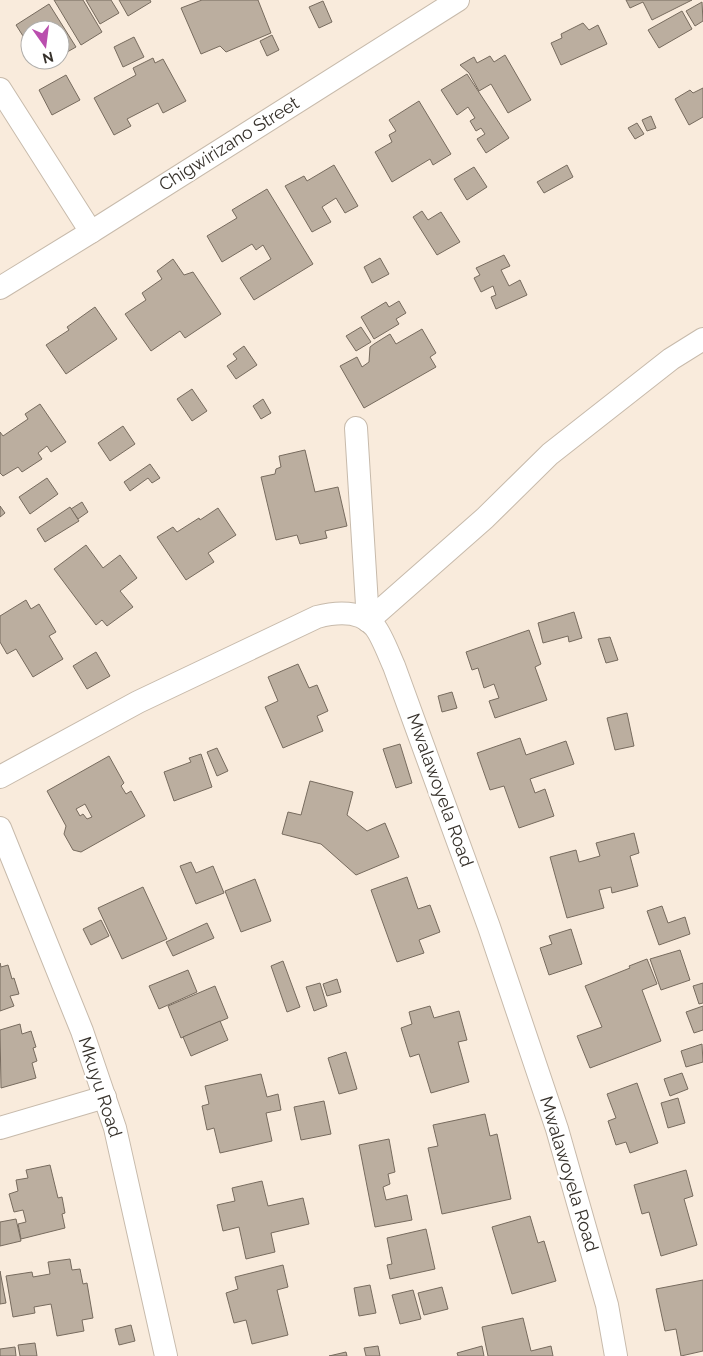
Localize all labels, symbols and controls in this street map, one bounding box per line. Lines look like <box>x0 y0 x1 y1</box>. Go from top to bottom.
north arrow <box>20 20 70 70</box>
text: N <box>41 49 55 67</box>
street label: Chigwirizano Street <box>155 92 303 195</box>
street label: Mwalawoyela Road <box>403 710 478 869</box>
street label: Mkuyu Road <box>74 1034 127 1140</box>
street label: Mwalawoyela Road <box>536 1094 603 1254</box>

